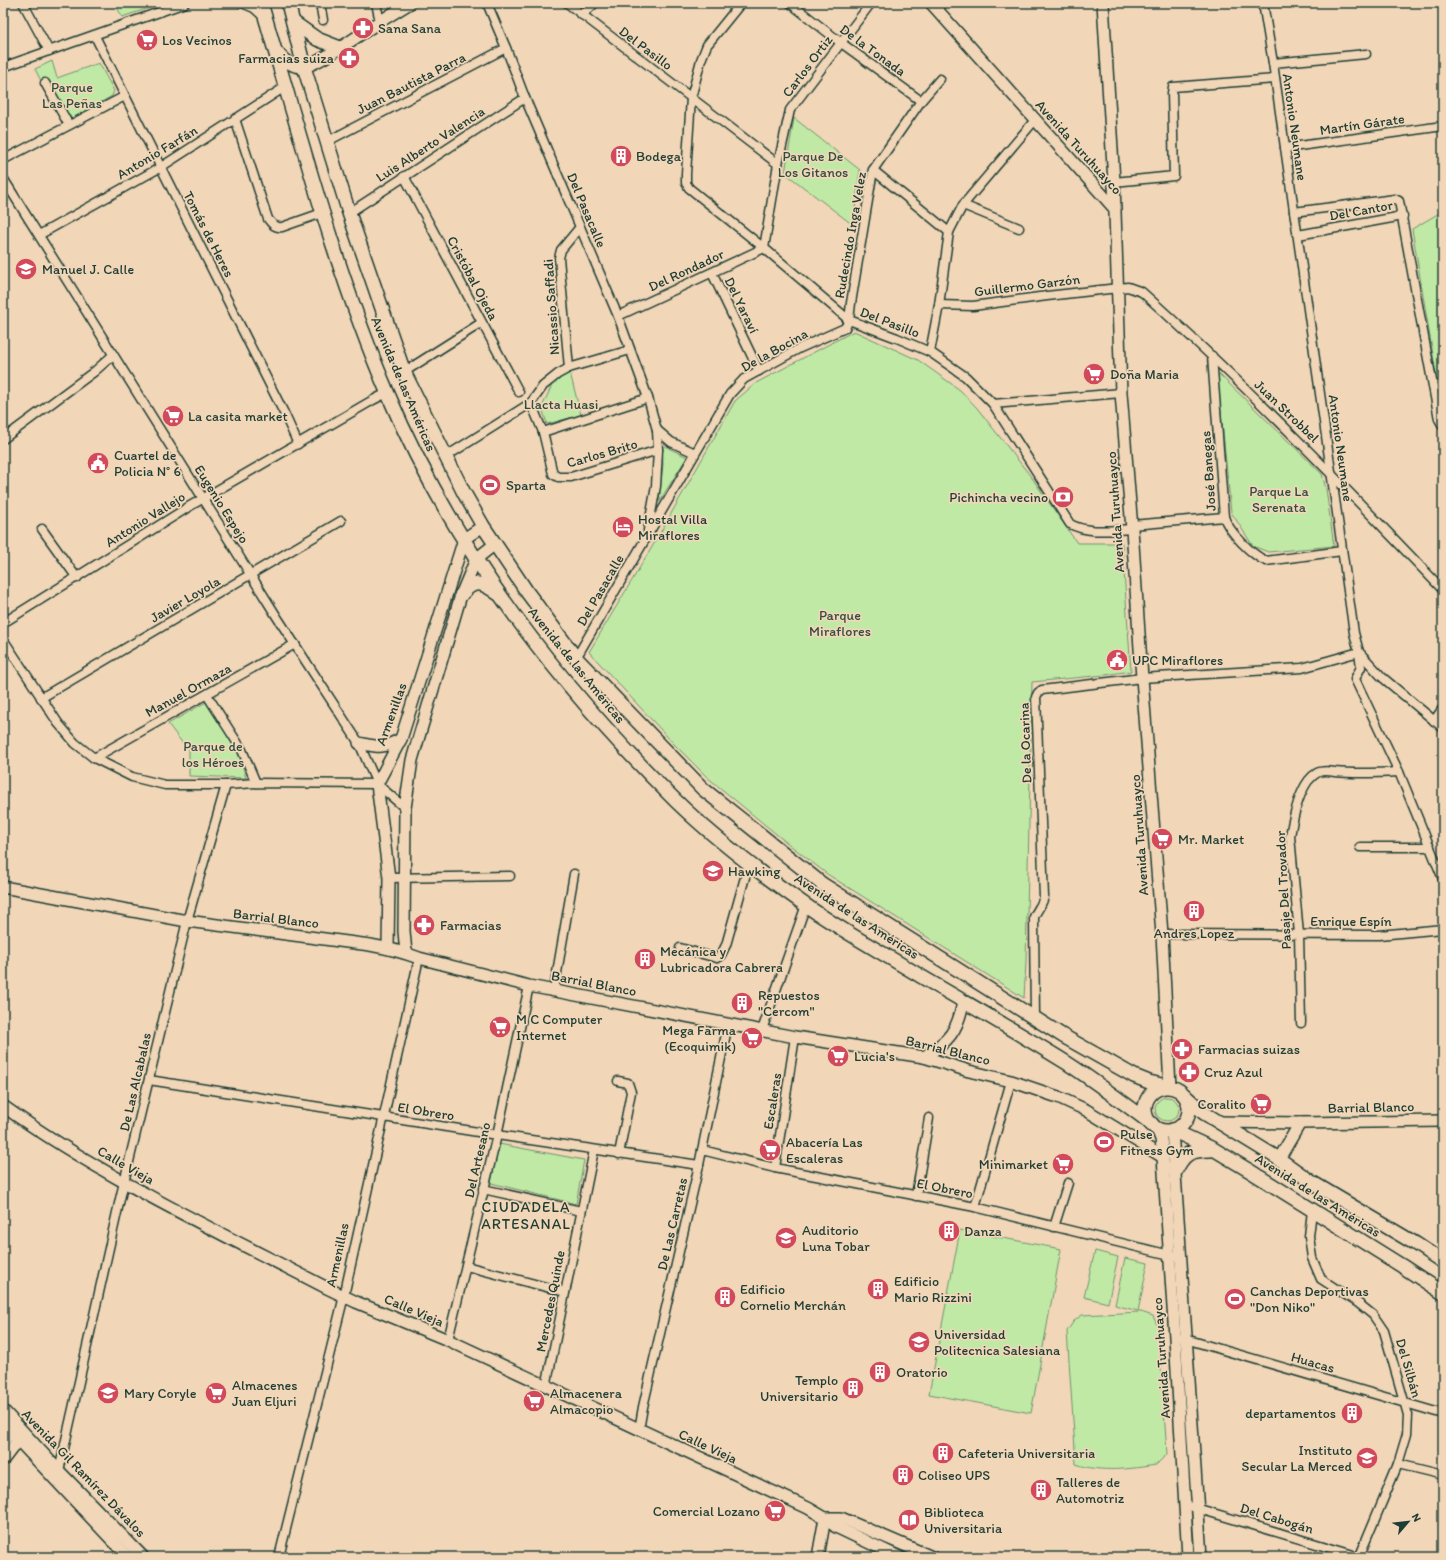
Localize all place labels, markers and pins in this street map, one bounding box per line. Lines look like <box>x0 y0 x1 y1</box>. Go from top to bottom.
pharmacy icon: Sana Sana <box>350 15 376 41</box>
place label: Sana Sana <box>378 20 442 37</box>
supermarket icon: Los Vecinos <box>134 27 160 53</box>
place label: Los Vecinos <box>162 32 232 49</box>
pharmacy icon: Farmacias suiza <box>336 45 362 71</box>
place label: Farmacias suiza <box>238 50 335 67</box>
building icon: Bodega <box>608 143 634 169</box>
place label: Bodega <box>636 148 682 165</box>
school or university icon: Manuel J. Calle <box>13 256 39 282</box>
place label: Manuel J. Calle <box>42 261 134 278</box>
supermarket icon: Doña Maria <box>1081 361 1107 387</box>
place label: Doña Maria <box>1110 366 1179 383</box>
supermarket icon: La casita market <box>160 403 186 429</box>
place label: La casita market <box>188 408 288 425</box>
place label: Cuartel de Policia N° 6 <box>114 447 181 480</box>
public building icon: Cuartel de Policia N° 6 <box>85 450 111 476</box>
sports icon: Sparta <box>477 472 503 498</box>
place label: Sparta <box>506 477 546 494</box>
bank icon: Pichincha vecino <box>1050 484 1076 510</box>
place label: Pichincha vecino <box>949 489 1048 506</box>
place label: Hostal Villa Miraflores <box>638 511 708 544</box>
hotel icon: Hostal Villa Miraflores <box>610 514 636 540</box>
public building icon: UPC Miraflores <box>1104 647 1130 673</box>
place label: UPC Miraflores <box>1132 652 1223 669</box>
supermarket icon: Mr. Market <box>1149 826 1175 852</box>
place label: Mr. Market <box>1178 831 1244 848</box>
school or university icon: Hawking <box>700 858 726 884</box>
place label: Hawking <box>728 863 781 880</box>
building icon: Andres Lopez <box>1181 898 1207 924</box>
pharmacy icon: Farmacias <box>411 912 437 938</box>
place label: Farmacias <box>440 917 501 934</box>
place label: Andres Lopez <box>1154 925 1235 942</box>
place label: Mecánica y Lubricadora Cabrera <box>660 943 783 976</box>
building icon: Mecánica y Lubricadora Cabrera <box>632 946 658 972</box>
place label: Repuestos "Cercom" <box>758 987 820 1020</box>
building icon: Repuestos "Cercom" <box>729 990 755 1016</box>
place label: M C Computer Internet <box>516 1011 603 1044</box>
supermarket icon: M C Computer Internet <box>487 1014 513 1040</box>
place label: Mega Farma (Ecoquimik) <box>662 1022 737 1055</box>
supermarket icon: Mega Farma (Ecoquimik) <box>739 1025 765 1051</box>
pharmacy icon: Farmacias suizas <box>1169 1036 1195 1062</box>
place label: Farmacias suizas <box>1198 1041 1300 1058</box>
supermarket icon: Lucia's <box>825 1043 851 1069</box>
place label: Lucia's <box>854 1048 895 1065</box>
pharmacy icon: Cruz Azul <box>1176 1059 1202 1085</box>
place label: Cruz Azul <box>1204 1064 1263 1081</box>
supermarket icon: Coralito <box>1248 1091 1274 1117</box>
place label: Coralito <box>1197 1096 1246 1113</box>
place label: Pulse Fitness Gym <box>1120 1126 1194 1159</box>
sports icon: Pulse Fitness Gym <box>1091 1129 1117 1155</box>
place label: Abacería Las Escaleras <box>786 1134 863 1167</box>
supermarket icon: Abacería Las Escaleras <box>757 1137 783 1163</box>
supermarket icon: Minimarket <box>1050 1151 1076 1177</box>
place label: Minimarket <box>979 1156 1048 1173</box>
building icon: Danza <box>936 1218 962 1244</box>
place label: Auditorio Luna Tobar <box>802 1222 870 1255</box>
place label: Danza <box>964 1223 1002 1240</box>
school or university icon: Auditorio Luna Tobar <box>773 1225 799 1251</box>
place label: Edificio Mario Rizzini <box>894 1273 972 1306</box>
building icon: Edificio Mario Rizzini <box>865 1276 891 1302</box>
place label: Edificio Cornelio Merchán <box>740 1281 846 1314</box>
place label: Canchas Deportivas "Don Niko" <box>1250 1283 1369 1316</box>
building icon: Edificio Cornelio Merchán <box>712 1284 738 1310</box>
sports icon: Canchas Deportivas "Don Niko" <box>1222 1286 1248 1312</box>
place label: Universidad Politecnica Salesiana <box>934 1326 1061 1359</box>
school or university icon: Universidad Politecnica Salesiana <box>906 1329 932 1355</box>
building icon: Oratorio <box>867 1359 893 1385</box>
place label: Oratorio <box>896 1364 948 1381</box>
place label: Templo Universitario <box>760 1372 838 1405</box>
building icon: Templo Universitario <box>840 1375 866 1401</box>
place label: Almacenes Juan Eljuri <box>232 1377 298 1410</box>
school or university icon: Mary Coryle <box>95 1380 121 1406</box>
supermarket icon: Almacenes Juan Eljuri <box>203 1380 229 1406</box>
place label: Mary Coryle <box>124 1385 197 1402</box>
place label: Almacenera Almacopio <box>550 1385 623 1418</box>
supermarket icon: Almacenera Almacopio <box>521 1388 547 1414</box>
building icon: departamentos <box>1339 1400 1365 1426</box>
place label: departamentos <box>1245 1405 1336 1422</box>
building icon: Cafeteria Universitaria <box>930 1440 956 1466</box>
place label: Instituto Secular La Merced <box>1242 1442 1352 1475</box>
place label: Cafeteria Universitaria <box>958 1445 1095 1462</box>
school or university icon: Instituto Secular La Merced <box>1354 1445 1380 1471</box>
building icon: Coliseo UPS <box>890 1462 916 1488</box>
place label: Coliseo UPS <box>918 1467 990 1484</box>
place label: Talleres de Automotriz <box>1056 1474 1125 1507</box>
building icon: Talleres de Automotriz <box>1028 1477 1054 1503</box>
supermarket icon: Comercial Lozano <box>762 1498 788 1524</box>
place label: Comercial Lozano <box>653 1503 760 1520</box>
place label: Biblioteca Universitaria <box>924 1504 1003 1537</box>
library icon: Biblioteca Universitaria <box>896 1507 922 1533</box>

